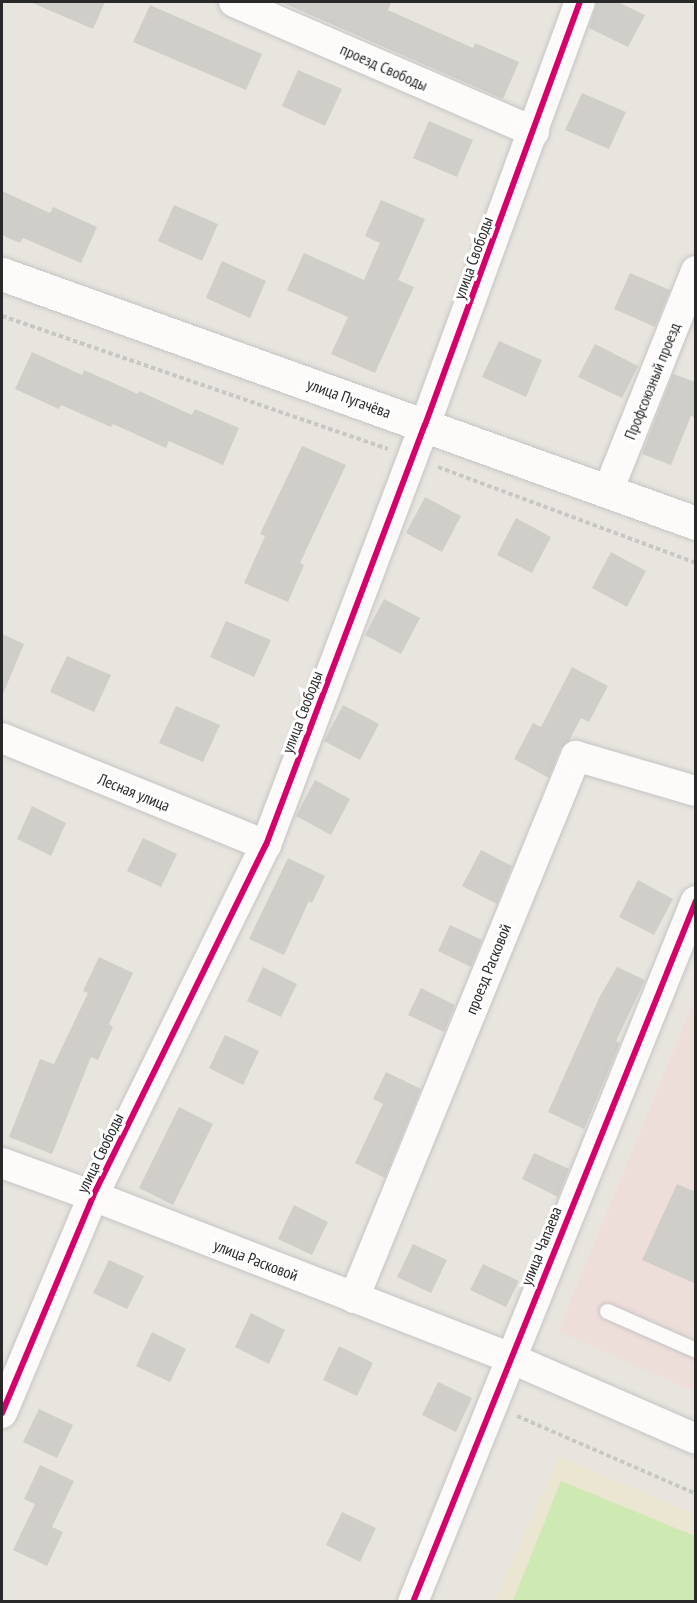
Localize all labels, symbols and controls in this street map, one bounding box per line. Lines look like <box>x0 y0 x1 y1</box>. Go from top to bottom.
street label: проезд Свободы <box>337 39 431 95</box>
street label: улица Свободы <box>449 214 497 302</box>
street label: Профсоюзный проезд <box>620 320 684 442</box>
street label: улица Пугачёва <box>305 374 393 422</box>
street label: улица Свободы <box>278 668 326 756</box>
street label: Лесная улица <box>95 769 173 815</box>
street label: проезд Расковой <box>461 921 515 1017</box>
street label: улица Свободы <box>72 1110 128 1196</box>
street label: улица Чапаева <box>517 1204 565 1288</box>
street label: улица Расковой <box>211 1235 301 1285</box>

